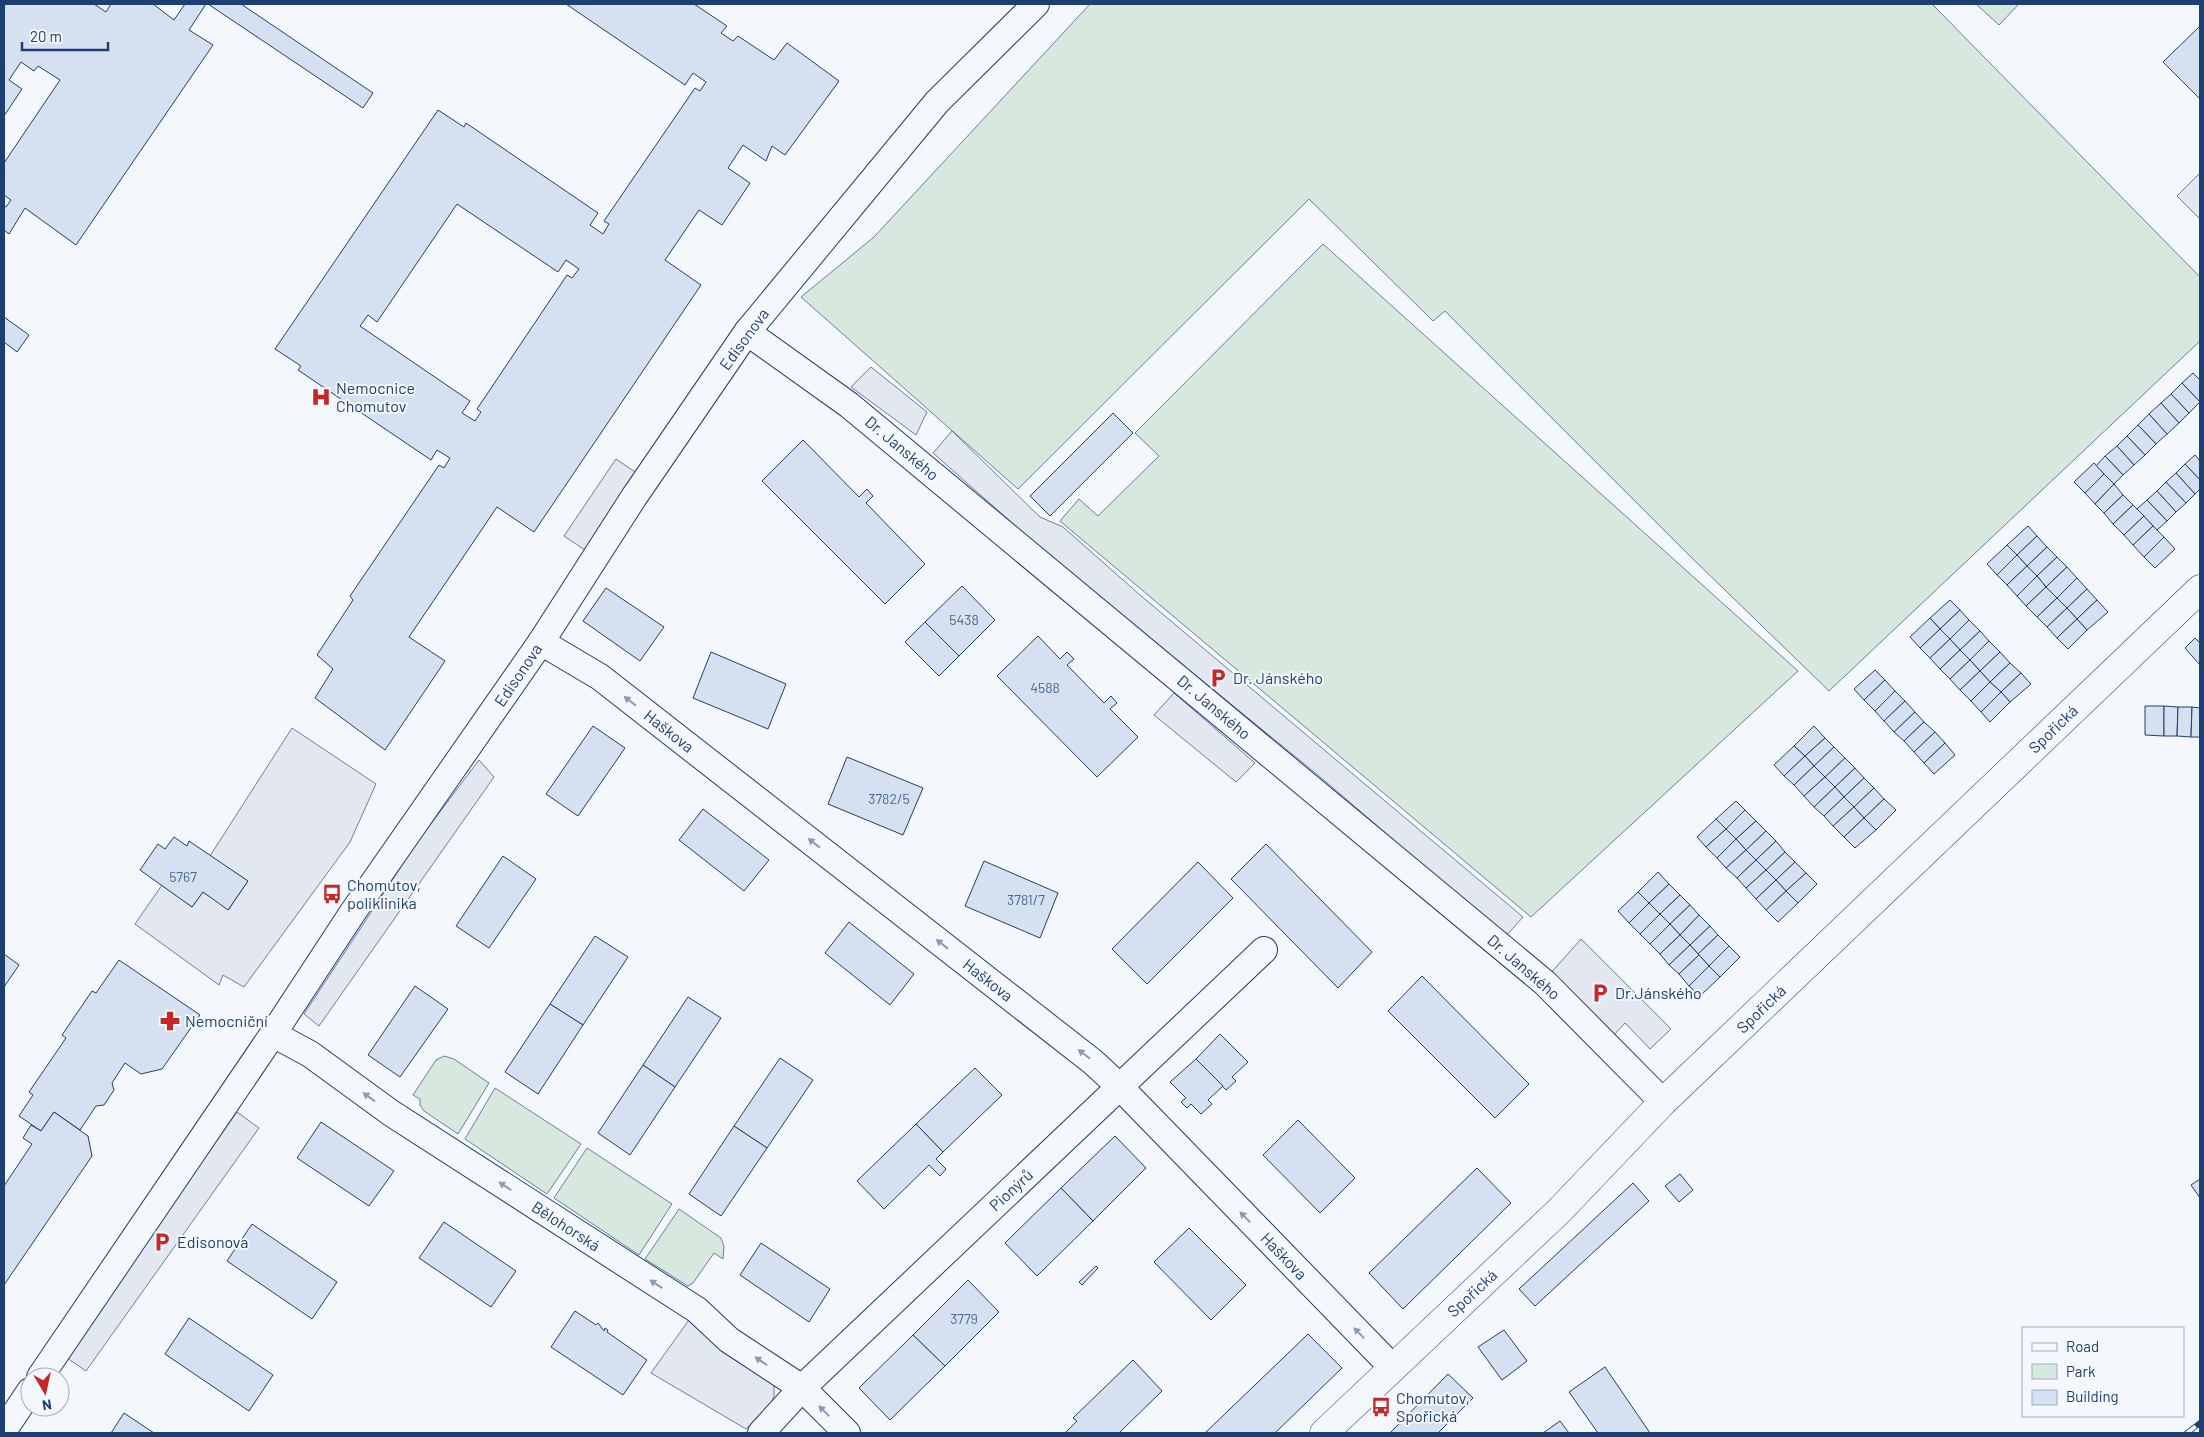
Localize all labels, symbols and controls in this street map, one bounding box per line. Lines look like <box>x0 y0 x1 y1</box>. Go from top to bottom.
scale bar <box>22 20 109 52</box>
text: 20 m <box>30 27 62 45</box>
street label: Edisonova <box>715 304 772 373</box>
place label: Nemocnice Chomutov <box>336 378 415 415</box>
hospital icon: Nemocnice Chomutov <box>310 386 332 408</box>
street label: Dr. Janského <box>862 411 943 484</box>
house number: 5438 <box>949 611 979 628</box>
street label: Edisonova <box>490 640 545 710</box>
parking icon: Dr. Jánského <box>1207 667 1229 689</box>
place label: Dr. Jánského <box>1233 668 1323 687</box>
street label: Dr. Janského <box>1174 670 1255 743</box>
house number: 4588 <box>1030 679 1060 696</box>
one-way arrow <box>624 695 637 706</box>
street label: Spořická <box>2024 701 2081 757</box>
street label: Haškova <box>641 705 698 756</box>
house number: 3782/5 <box>868 790 910 807</box>
one-way arrow <box>808 838 821 849</box>
house number: 5767 <box>169 868 197 885</box>
place label: Chomutov, poliklinika <box>347 875 421 912</box>
bus stop icon: Chomutov, poliklinika <box>321 883 343 905</box>
house number: 3781/7 <box>1007 891 1045 908</box>
street label: Dr. Janského <box>1484 930 1565 1003</box>
one-way arrow <box>936 938 949 949</box>
street label: Haškova <box>960 954 1017 1005</box>
street label: Spořická <box>1732 981 1789 1037</box>
parking icon: Dr.Jánského <box>1589 982 1611 1004</box>
place label: Dr.Jánského <box>1615 983 1702 1002</box>
pharmacy icon: Nemocniční <box>159 1010 181 1032</box>
place label: Nemocniční <box>185 1011 268 1030</box>
one-way arrow <box>1077 1049 1090 1060</box>
one-way arrow <box>362 1092 376 1102</box>
street label: Pionýrů <box>985 1165 1036 1215</box>
one-way arrow <box>498 1182 511 1191</box>
street label: Bělohorská <box>529 1196 604 1255</box>
one-way arrow <box>1239 1211 1251 1223</box>
street label: Haškova <box>1257 1228 1311 1283</box>
parking icon: Edisonova <box>151 1231 173 1253</box>
place label: Edisonova <box>177 1232 248 1251</box>
street label: Spořická <box>1443 1265 1500 1320</box>
one-way arrow <box>649 1279 662 1289</box>
house number: 3779 <box>950 1310 978 1327</box>
one-way arrow <box>1353 1327 1365 1339</box>
legend <box>2022 1327 2184 1417</box>
text: Road <box>2066 1337 2099 1355</box>
one-way arrow <box>755 1356 768 1366</box>
text: Park <box>2066 1362 2096 1380</box>
north arrow <box>20 1367 70 1417</box>
text: Building <box>2066 1387 2119 1405</box>
place label: Chomutov, Spořická <box>1396 1388 1470 1425</box>
text: N <box>41 1396 53 1414</box>
bus stop icon: Chomutov, Spořická <box>1370 1396 1392 1418</box>
one-way arrow <box>819 1405 831 1417</box>

